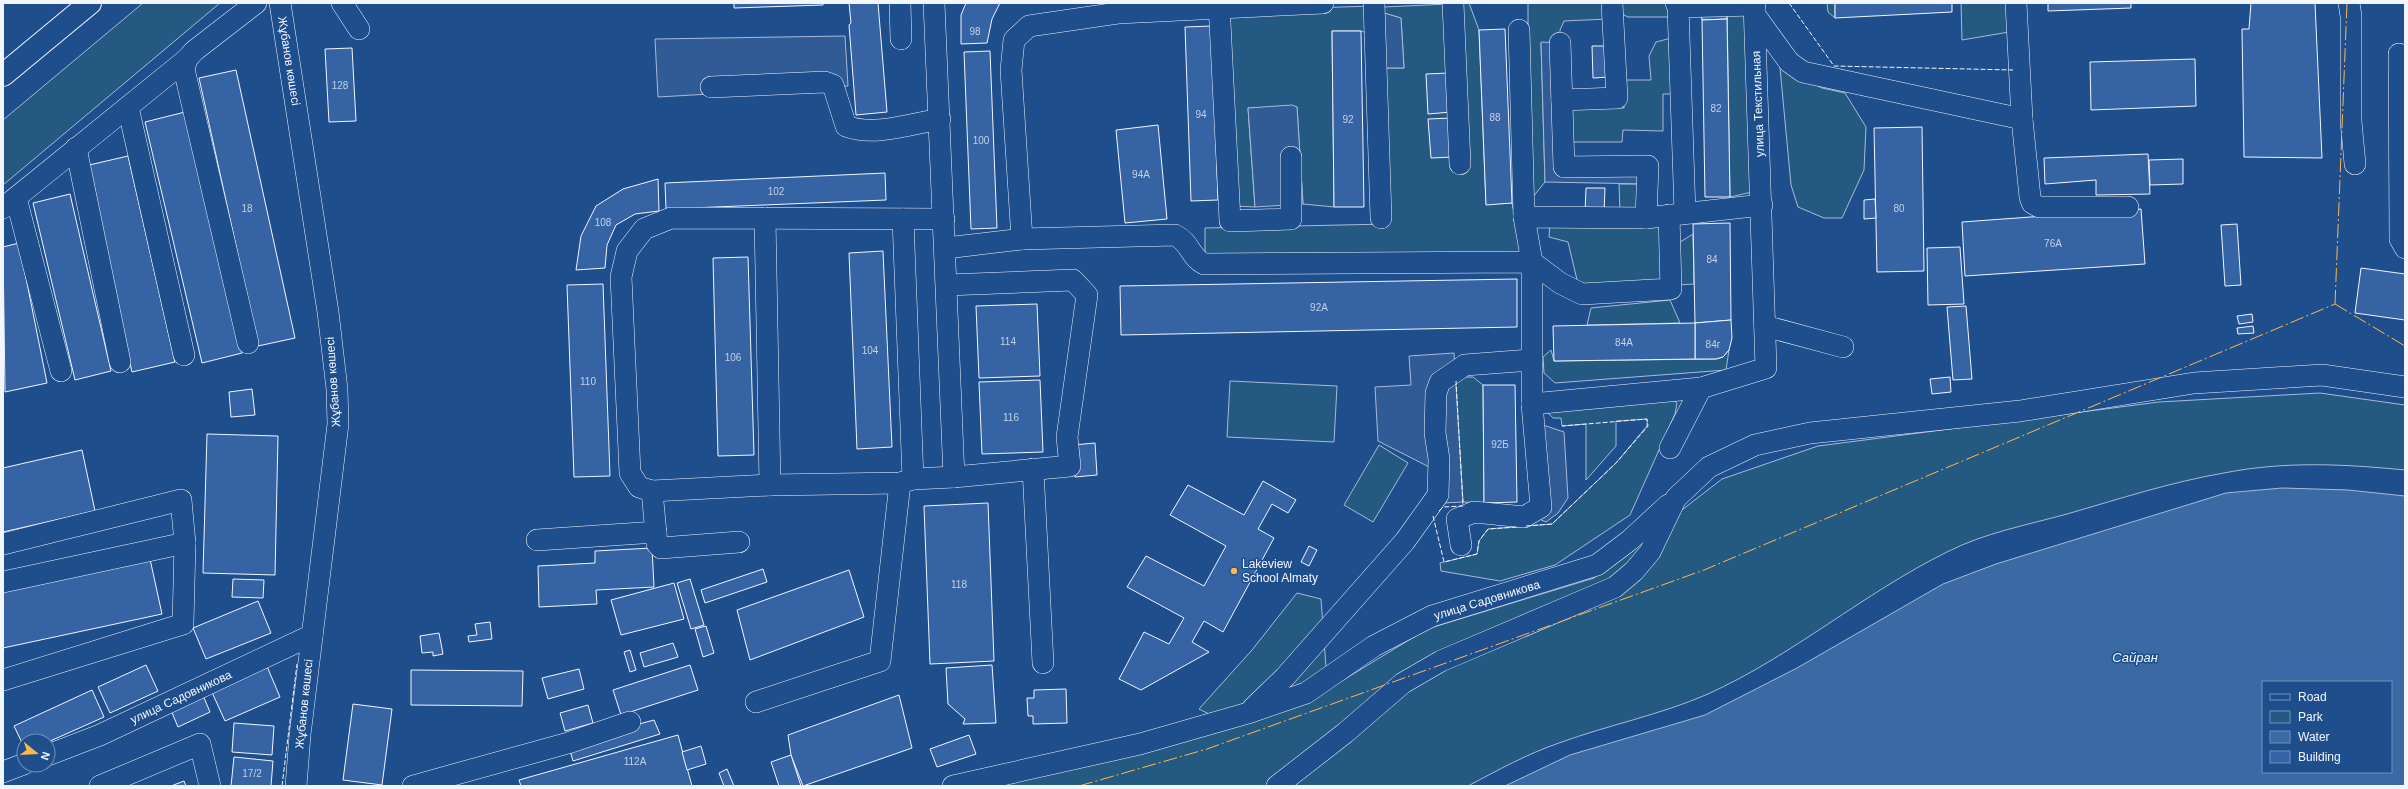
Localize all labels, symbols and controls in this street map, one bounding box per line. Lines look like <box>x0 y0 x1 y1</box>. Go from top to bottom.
street label: Жұбанов көшесі <box>275 15 303 107</box>
house number: 98 <box>969 26 981 37</box>
street label: улица Текстильная <box>1749 51 1767 157</box>
house number: 128 <box>332 80 349 91</box>
house number: 82 <box>1710 103 1722 114</box>
house number: 94 <box>1195 109 1207 120</box>
house number: 88 <box>1489 112 1501 123</box>
house number: 92 <box>1342 114 1354 125</box>
house number: 100 <box>973 135 990 146</box>
house number: 94А <box>1132 169 1150 180</box>
house number: 102 <box>768 186 785 197</box>
house number: 18 <box>241 203 253 214</box>
house number: 80 <box>1893 203 1905 214</box>
house number: 108 <box>595 217 612 228</box>
house number: 76А <box>2044 238 2062 249</box>
house number: 84 <box>1706 254 1718 265</box>
house number: 92А <box>1310 302 1328 313</box>
street label: Жұбанов көшесі <box>323 336 343 428</box>
house number: 114 <box>1000 336 1016 347</box>
house number: 84А <box>1615 337 1633 348</box>
house number: 84г <box>1706 339 1721 350</box>
house number: 104 <box>862 345 879 356</box>
house number: 106 <box>725 352 742 363</box>
house number: 110 <box>580 376 596 387</box>
house number: 116 <box>1003 412 1019 423</box>
house number: 92Б <box>1491 439 1509 450</box>
place label: Lakeview School Almaty <box>1242 557 1318 585</box>
marker: Lakeview School Almaty <box>1229 566 1239 576</box>
street label: улица Садовникова <box>1432 577 1542 623</box>
house number: 118 <box>951 579 967 590</box>
water label: Сайран <box>2112 650 2158 665</box>
street label: Жұбанов көшесі <box>292 658 316 750</box>
street label: улица Садовникова <box>128 667 234 727</box>
legend <box>2262 681 2392 773</box>
text: Road <box>2298 690 2327 704</box>
text: Park <box>2298 710 2324 724</box>
text: Water <box>2298 730 2330 744</box>
north arrow <box>16 733 56 773</box>
text: N <box>39 750 52 762</box>
text: Building <box>2298 750 2341 764</box>
house number: 112А <box>624 756 647 767</box>
house number: 17/2 <box>242 768 262 779</box>

